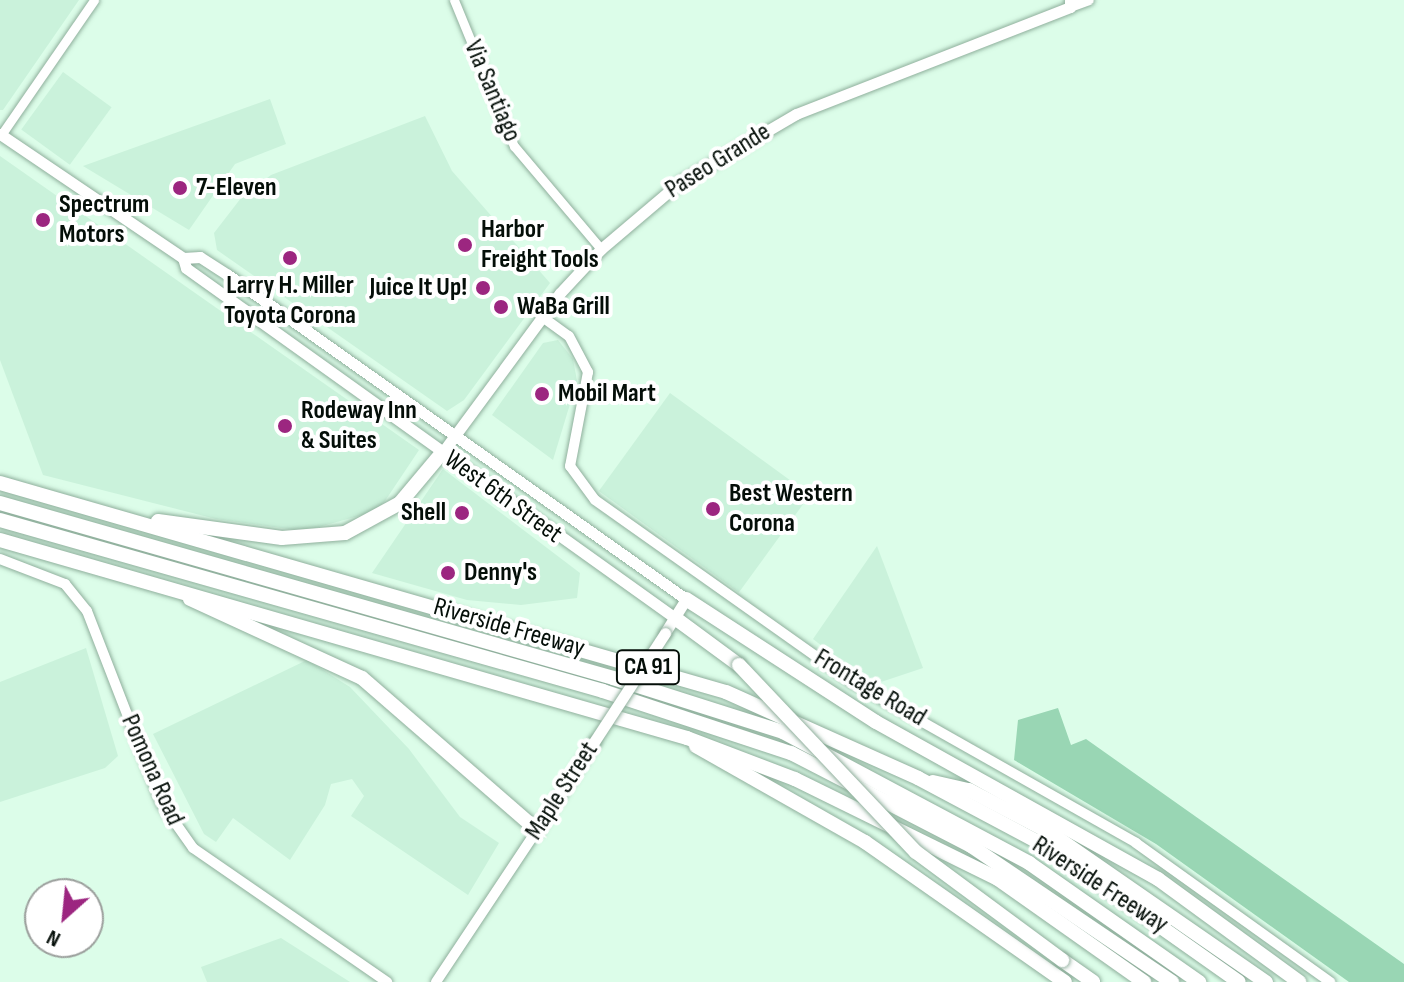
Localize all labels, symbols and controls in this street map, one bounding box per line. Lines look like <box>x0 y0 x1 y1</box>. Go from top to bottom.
street label: Via Santiago <box>457 36 527 146</box>
street label: Paseo Grande <box>660 117 776 205</box>
place label: 7-Eleven <box>196 172 277 204</box>
marker: 7-Eleven <box>171 179 189 197</box>
place label: Spectrum Motors <box>59 189 149 250</box>
marker: Spectrum Motors <box>34 211 52 229</box>
place label: Harbor Freight Tools <box>481 214 599 276</box>
marker: Harbor Freight Tools <box>456 236 474 254</box>
marker: Larry H. Miller Toyota Corona <box>281 249 299 267</box>
place label: Larry H. Miller Toyota Corona <box>224 270 356 332</box>
place label: Juice It Up! <box>369 272 467 304</box>
marker: Juice It Up! <box>474 279 492 297</box>
place label: WaBa Grill <box>517 291 610 323</box>
marker: WaBa Grill <box>492 298 510 316</box>
place label: Mobil Mart <box>558 378 656 410</box>
marker: Mobil Mart <box>533 385 551 403</box>
place label: Rodeway Inn & Suites <box>301 395 417 456</box>
marker: Rodeway Inn & Suites <box>276 417 294 435</box>
street label: West 6th Street <box>438 444 568 550</box>
place label: Best Western Corona <box>729 478 853 540</box>
place label: Shell <box>401 497 446 529</box>
marker: Best Western Corona <box>704 500 722 518</box>
marker: Shell <box>453 504 471 522</box>
place label: Denny's <box>464 557 537 589</box>
marker: Denny's <box>439 564 457 582</box>
street label: Riverside Freeway <box>430 592 588 664</box>
street label: Frontage Road <box>808 642 932 734</box>
road number: CA 91 <box>614 647 682 687</box>
street label: Pomona Road <box>114 710 190 830</box>
street label: Maple Street <box>519 736 605 846</box>
street label: Riverside Freeway <box>1026 830 1174 940</box>
north arrow <box>24 878 104 958</box>
text: N <box>42 923 65 953</box>

